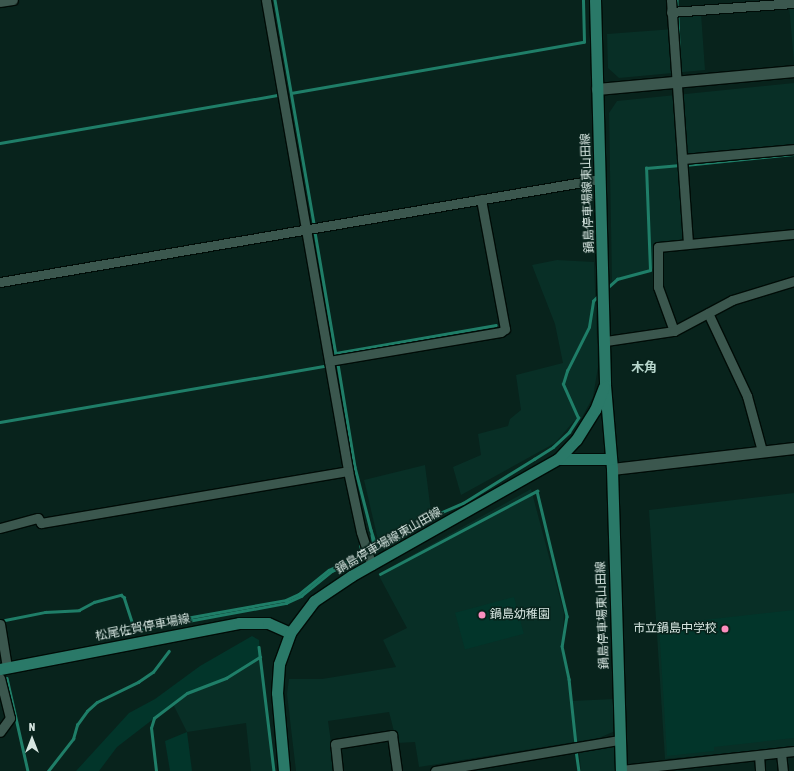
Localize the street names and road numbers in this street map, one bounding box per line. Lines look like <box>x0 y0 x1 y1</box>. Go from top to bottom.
street label: 鍋島停車場線東山田線 <box>579 133 597 253</box>
street label: 鍋島停車場線東山田線 <box>333 505 445 577</box>
street label: 鍋島停車場東山田線 <box>594 561 612 669</box>
street label: 松尾佐賀停車場線 <box>95 612 191 644</box>

